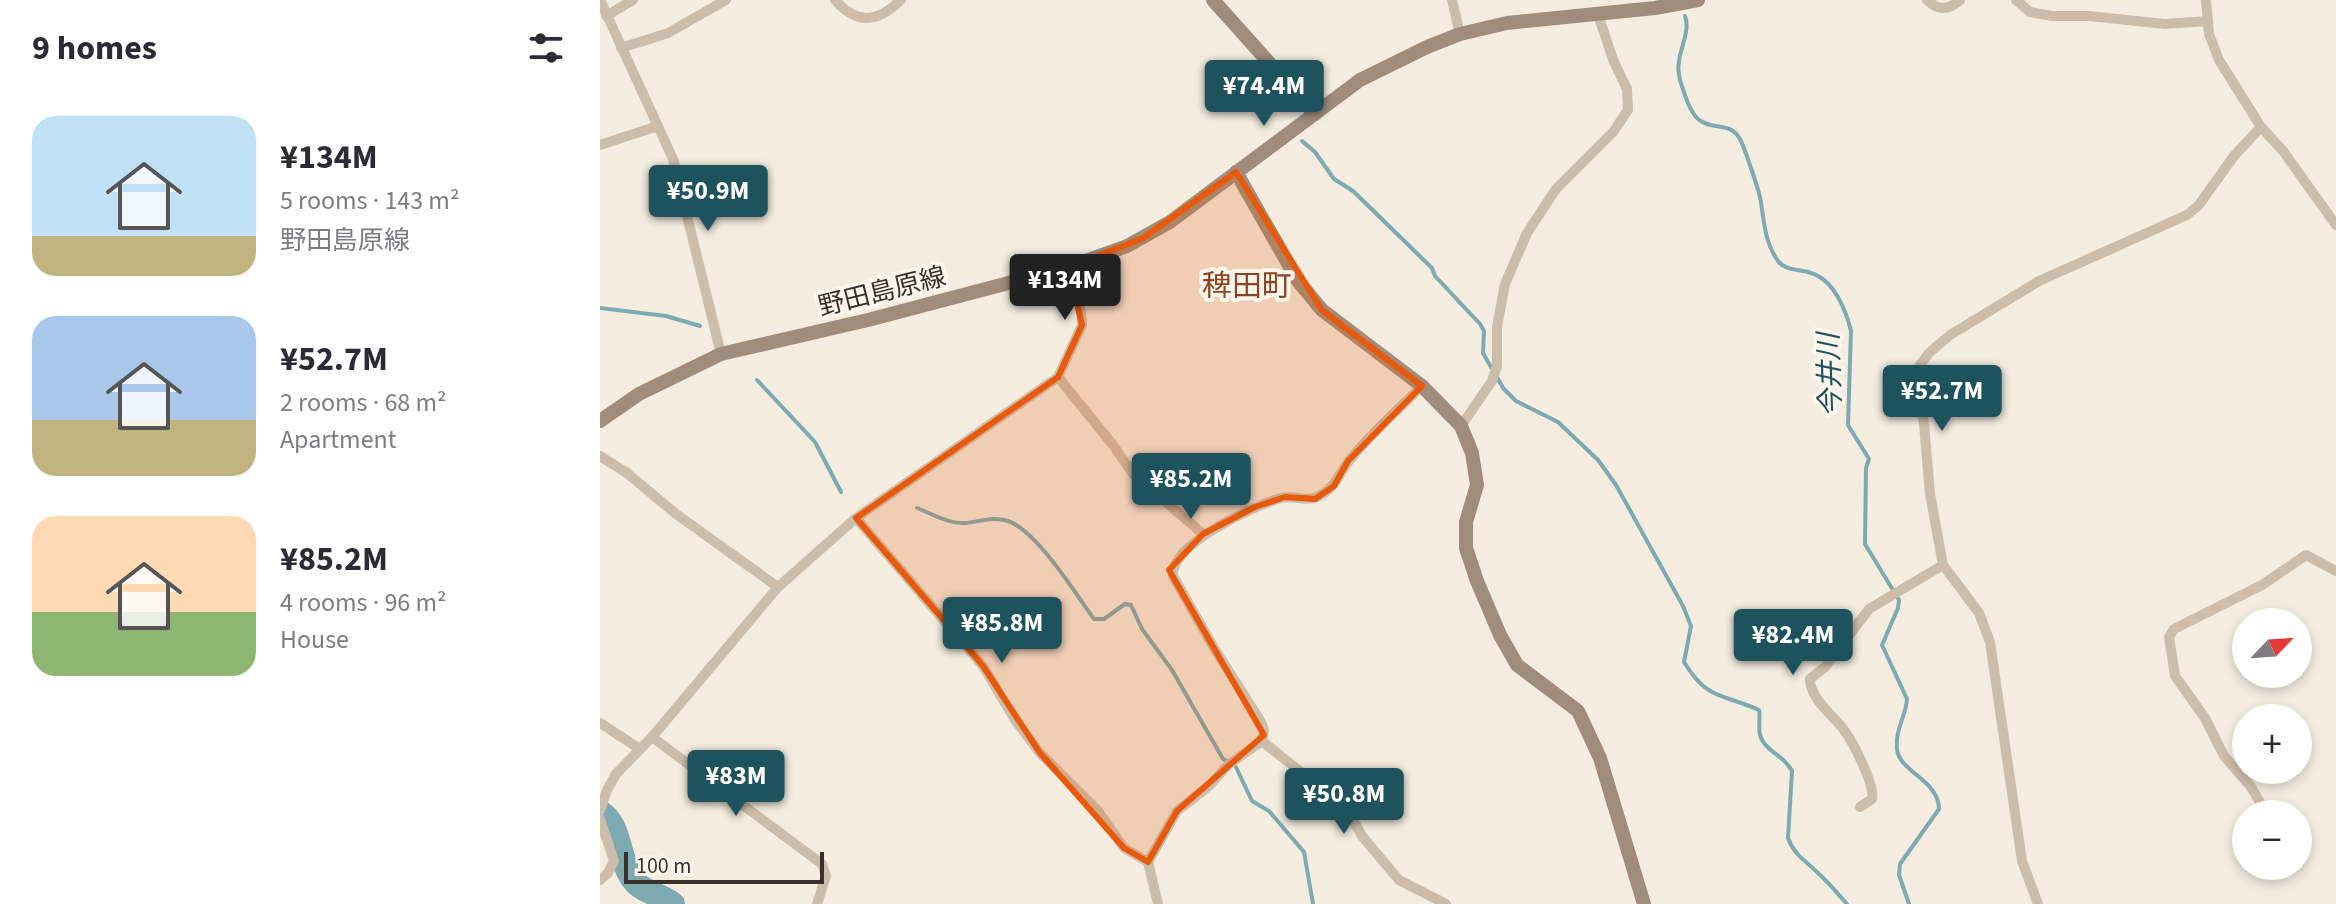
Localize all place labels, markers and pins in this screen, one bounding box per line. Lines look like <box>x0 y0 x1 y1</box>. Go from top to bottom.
pin: ¥74.4M <box>1199 60 1329 128</box>
pin: ¥50.9M <box>643 165 773 233</box>
pin: ¥134M <box>1009 254 1121 322</box>
pin: ¥52.7M <box>1877 365 2007 433</box>
pin: ¥85.2M <box>1126 453 1256 521</box>
pin: ¥85.8M <box>937 597 1067 665</box>
pin: ¥82.4M <box>1728 609 1858 677</box>
pin: ¥83M <box>689 750 783 818</box>
pin: ¥50.8M <box>1279 768 1409 836</box>

